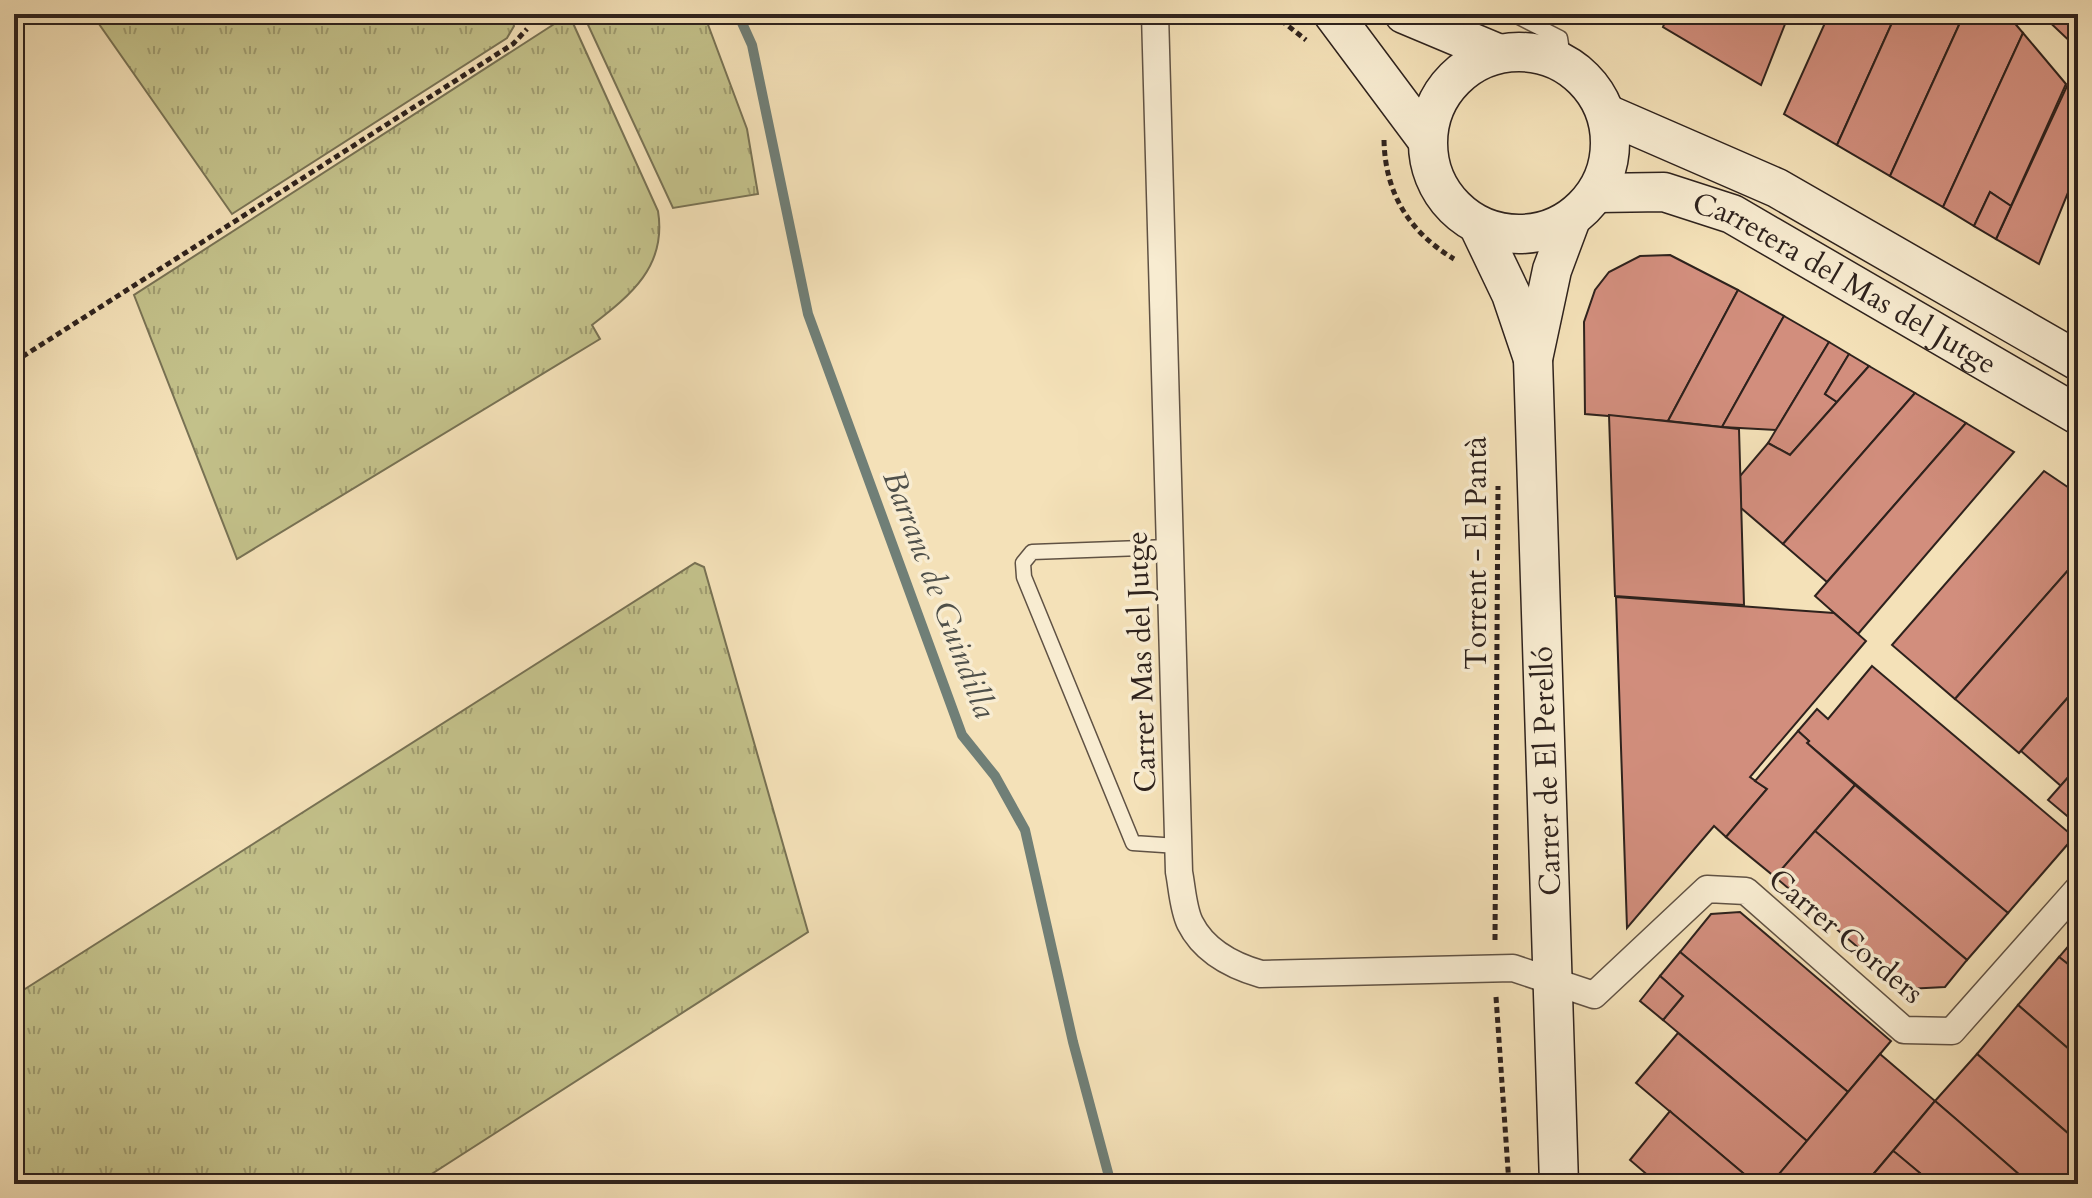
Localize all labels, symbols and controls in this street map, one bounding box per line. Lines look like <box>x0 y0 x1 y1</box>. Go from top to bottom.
street label: Carretera del Mas del Jutge <box>1687 183 2004 384</box>
street label: Torrent - El Pantà <box>1456 436 1497 670</box>
water label: Barranc de Guindilla <box>871 464 1007 725</box>
street label: Carrer Mas del Jutge <box>1116 531 1167 793</box>
street label: Carrer de El Perelló <box>1522 646 1571 896</box>
street label: Carrer Corders <box>1759 859 1932 1013</box>

